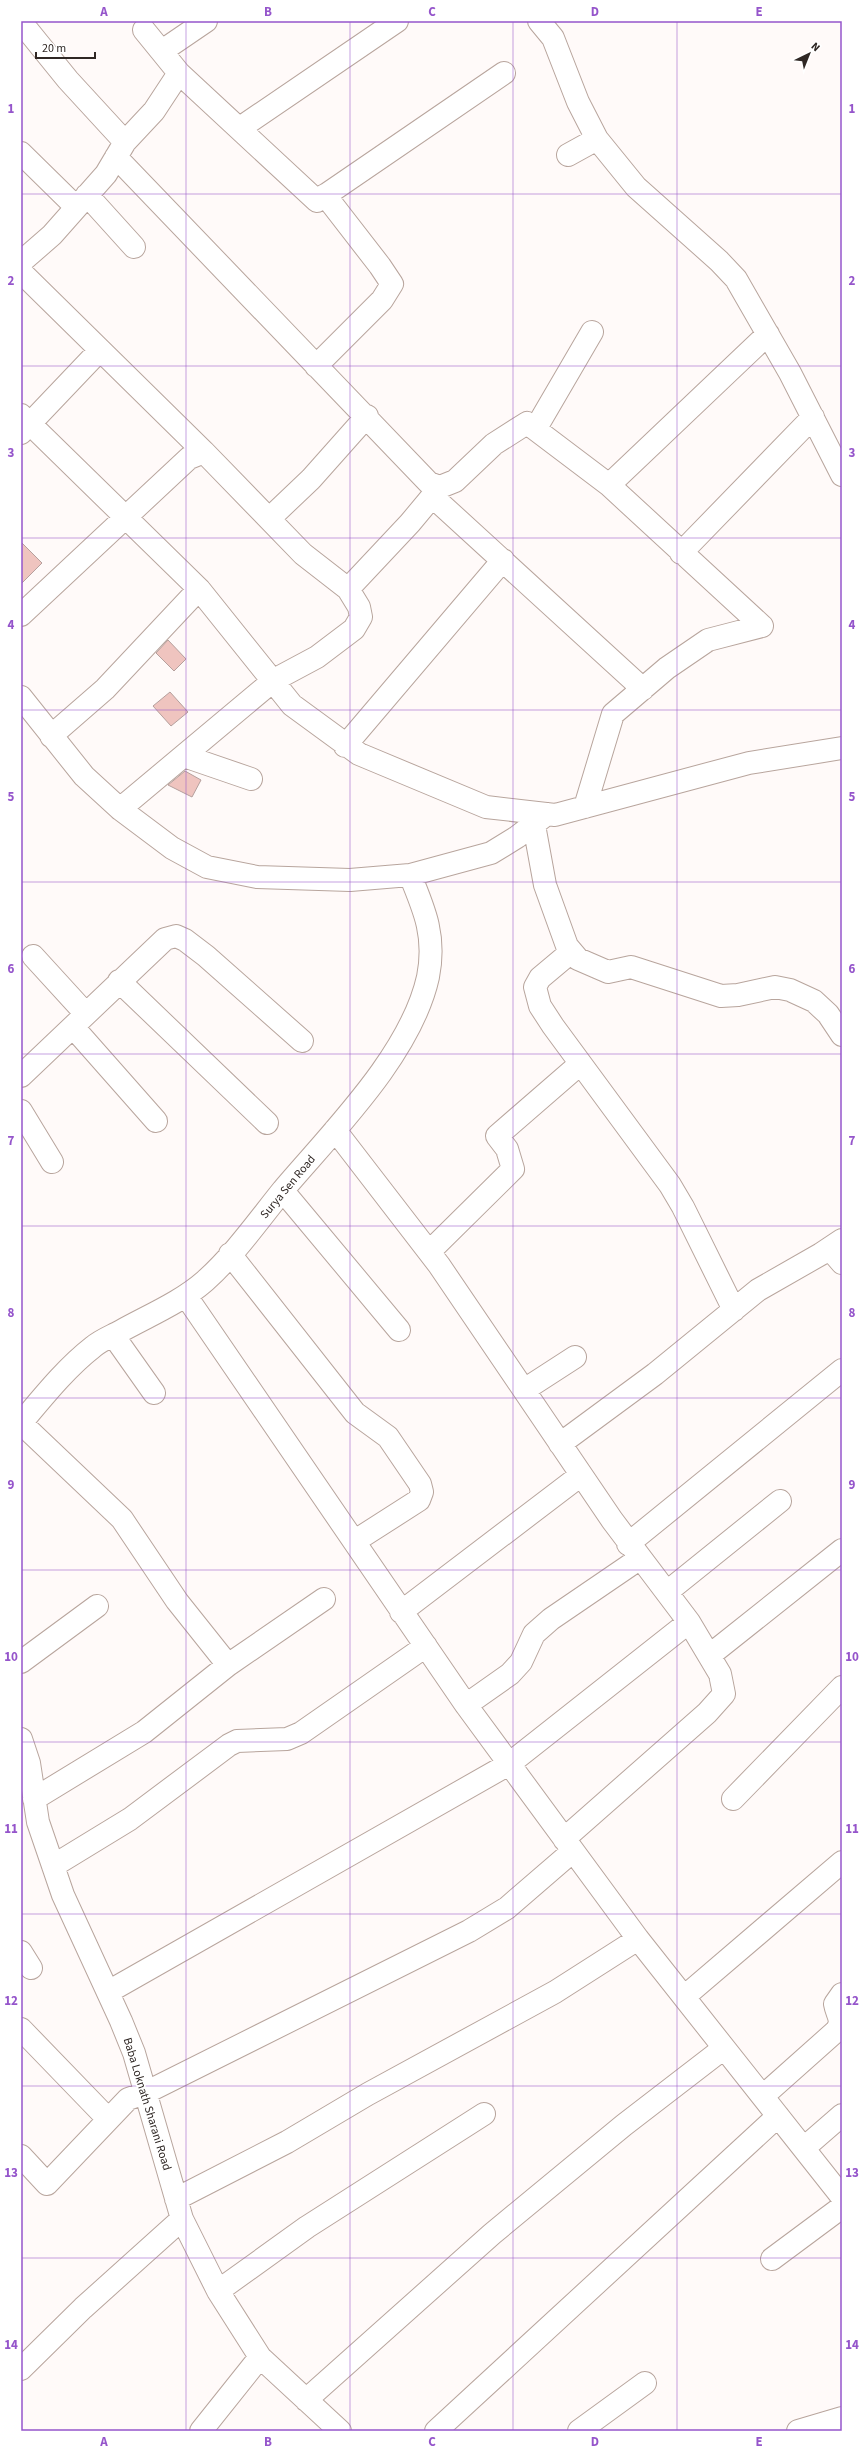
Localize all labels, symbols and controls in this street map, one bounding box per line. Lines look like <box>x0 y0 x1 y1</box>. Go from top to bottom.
text: A <box>99 3 108 21</box>
text: B <box>264 3 272 21</box>
text: C <box>428 3 436 21</box>
text: D <box>591 3 599 21</box>
text: E <box>755 3 763 21</box>
scale bar <box>36 34 95 60</box>
north arrow <box>789 34 829 74</box>
text: N <box>808 39 823 55</box>
text: 20 m <box>42 40 66 57</box>
text: 1 <box>8 100 15 118</box>
text: 1 <box>849 100 856 118</box>
text: 2 <box>8 272 15 290</box>
text: 2 <box>849 272 856 290</box>
text: 3 <box>8 444 15 462</box>
text: 3 <box>849 444 856 462</box>
text: 4 <box>8 616 15 634</box>
text: 4 <box>849 616 856 634</box>
text: 5 <box>8 788 15 806</box>
text: 5 <box>849 788 856 806</box>
text: 6 <box>8 960 15 978</box>
text: 6 <box>849 960 856 978</box>
text: 7 <box>8 1132 15 1150</box>
text: 7 <box>849 1132 856 1150</box>
street label: Surya Sen Road <box>256 1152 320 1222</box>
text: 8 <box>8 1304 15 1322</box>
text: 8 <box>849 1304 856 1322</box>
text: 9 <box>8 1476 15 1494</box>
text: 9 <box>849 1476 856 1494</box>
text: 10 <box>4 1648 18 1666</box>
text: 10 <box>845 1648 859 1666</box>
text: 11 <box>4 1820 18 1838</box>
text: 11 <box>845 1820 859 1838</box>
text: 12 <box>4 1992 18 2010</box>
text: 12 <box>845 1992 859 2010</box>
street label: Baba Loknath Sharani Road <box>119 2035 175 2173</box>
text: 13 <box>4 2164 18 2182</box>
text: 13 <box>845 2164 859 2182</box>
text: 14 <box>4 2336 18 2354</box>
text: 14 <box>845 2336 859 2354</box>
text: A <box>99 2433 108 2451</box>
text: B <box>264 2433 272 2451</box>
text: C <box>428 2433 436 2451</box>
text: D <box>591 2433 599 2451</box>
text: E <box>755 2433 763 2451</box>

